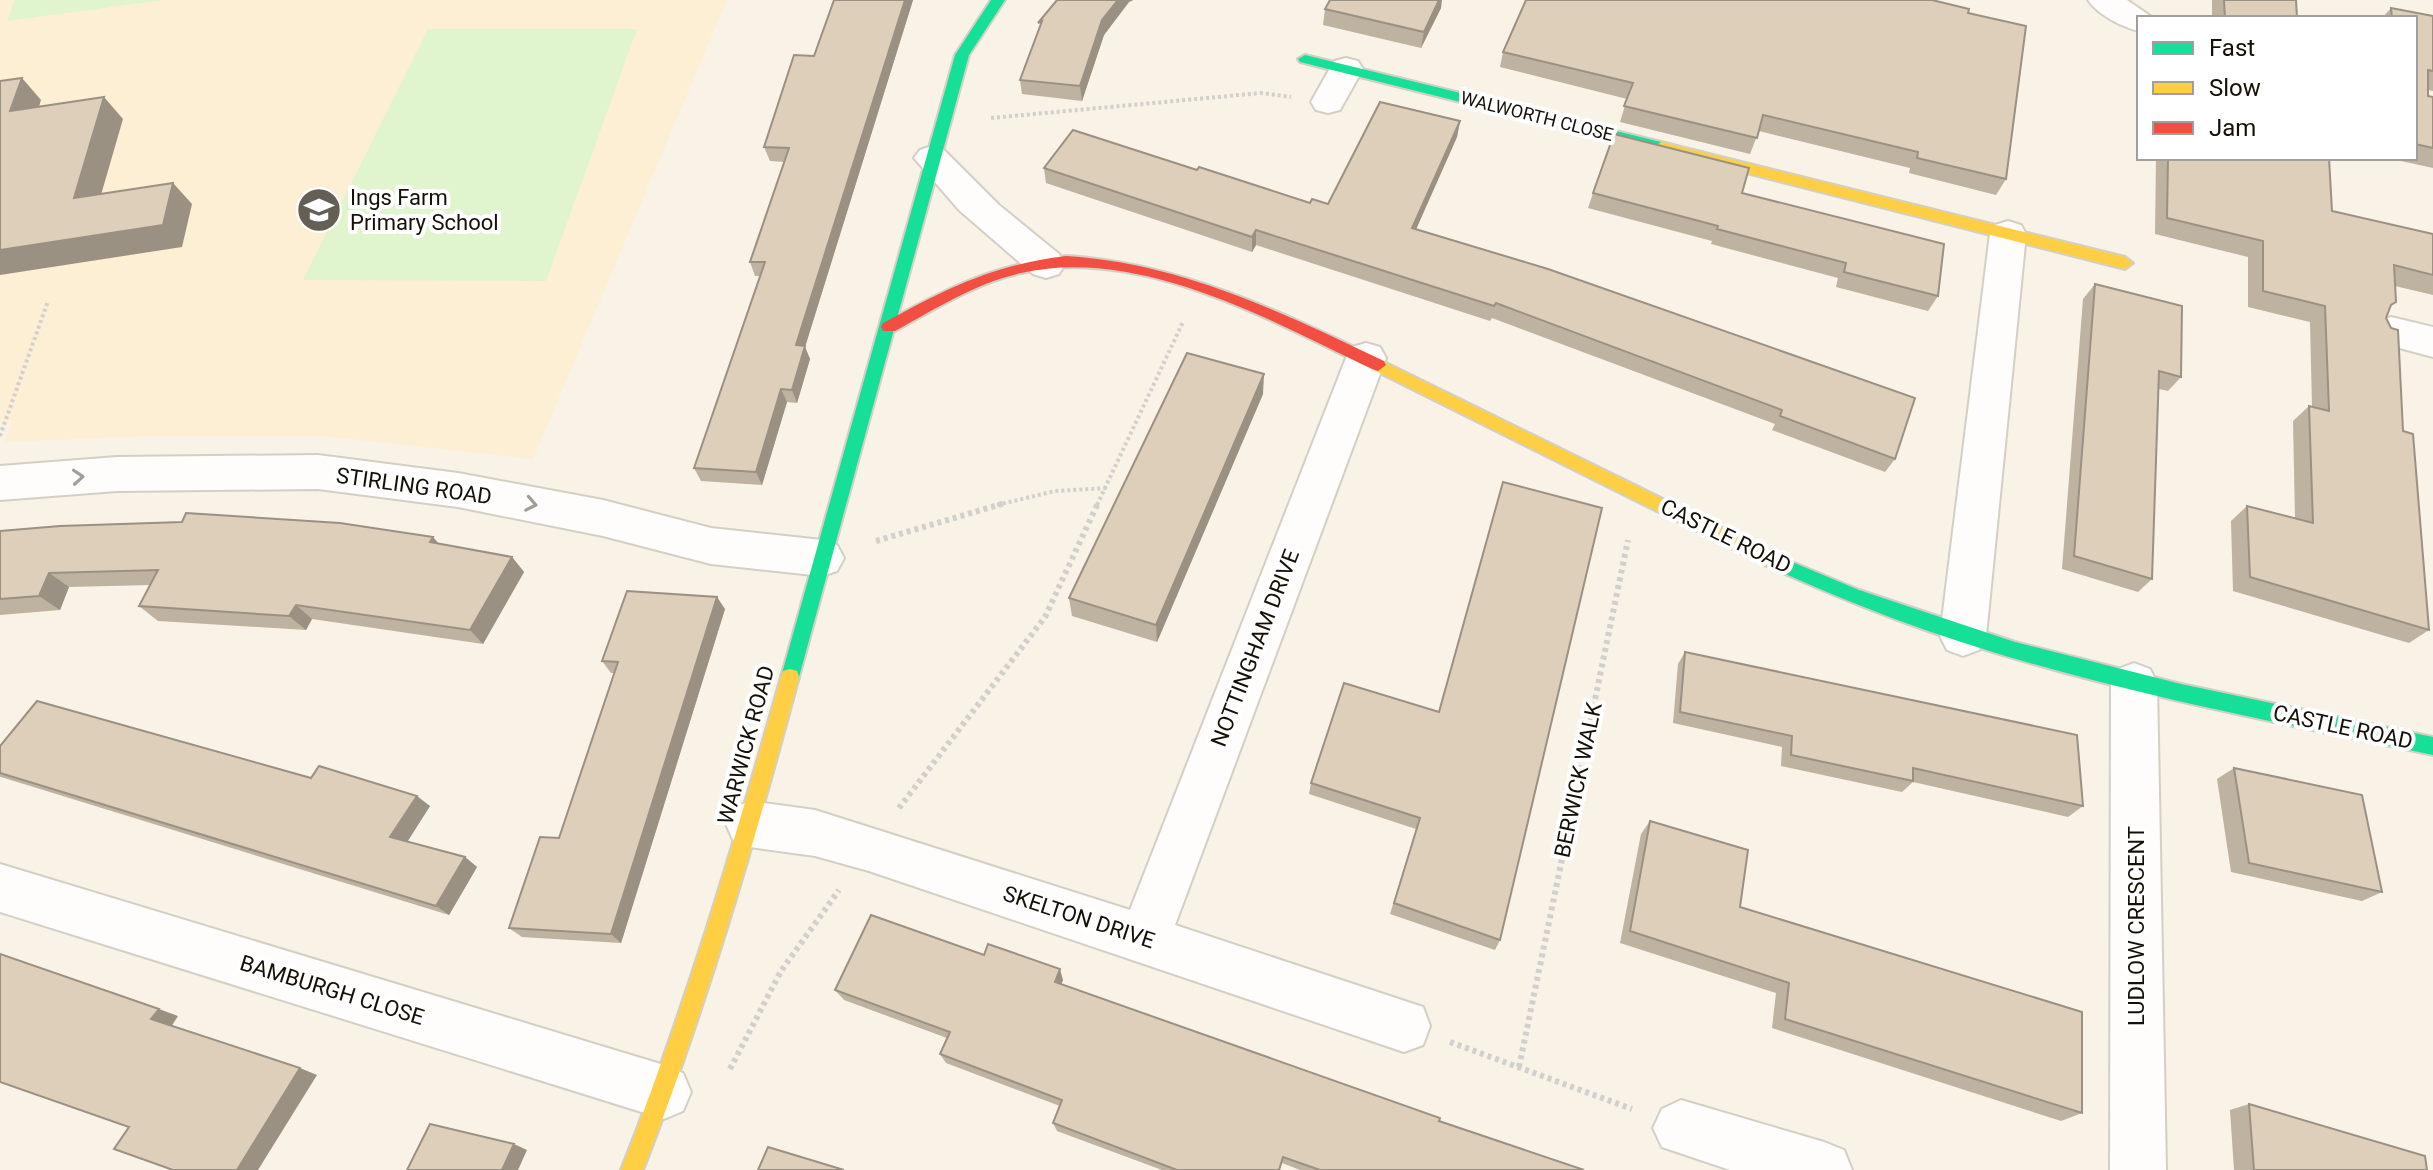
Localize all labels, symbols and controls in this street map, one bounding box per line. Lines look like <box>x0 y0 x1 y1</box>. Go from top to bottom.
legend <box>2137 16 2417 160</box>
text: Fast <box>2209 34 2255 62</box>
text: Slow <box>2209 74 2261 102</box>
street label: WALWORTH CLOSE <box>1458 87 1616 145</box>
text: Jam <box>2209 114 2256 142</box>
place label: Ings Farm Primary School <box>350 185 499 235</box>
school or university icon: Ings Farm Primary School <box>295 186 343 234</box>
street label: STIRLING ROAD <box>335 463 493 509</box>
one-way arrow <box>72 469 85 486</box>
street label: CASTLE ROAD <box>1657 494 1795 578</box>
one-way arrow <box>524 495 538 512</box>
street label: NOTTINGHAM DRIVE <box>1206 546 1304 750</box>
street label: WARWICK ROAD <box>713 663 779 827</box>
street label: BERWICK WALK <box>1549 700 1607 860</box>
street label: CASTLE ROAD <box>2271 700 2415 754</box>
street label: LUDLOW CRESCENT <box>2124 826 2149 1026</box>
street label: SKELTON DRIVE <box>1000 881 1158 953</box>
street label: BAMBURGH CLOSE <box>237 950 427 1030</box>

